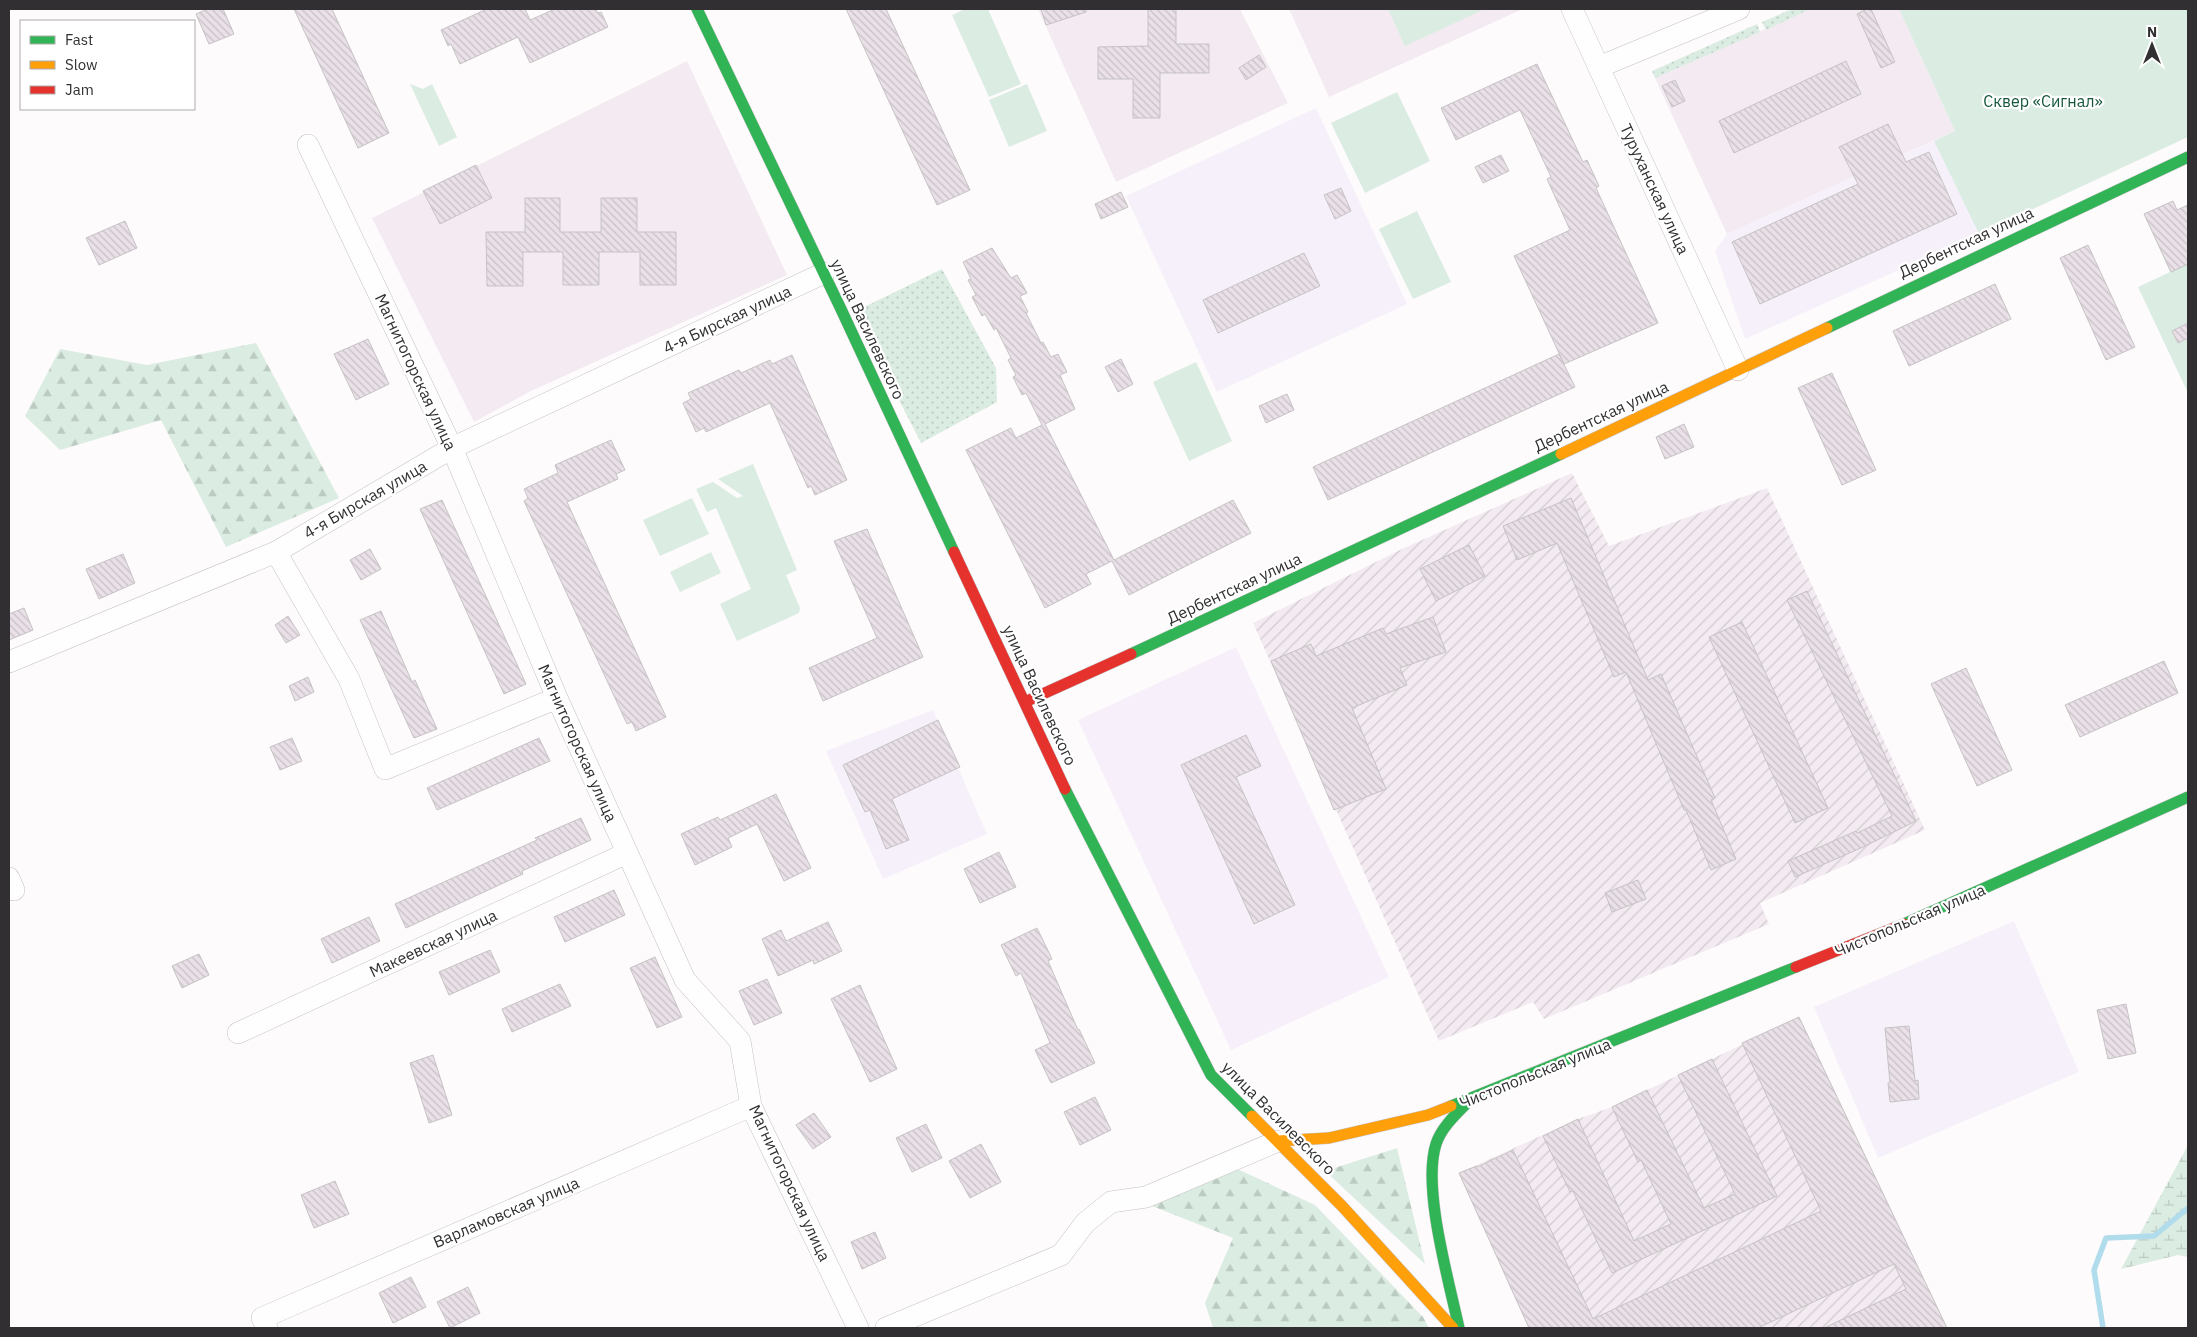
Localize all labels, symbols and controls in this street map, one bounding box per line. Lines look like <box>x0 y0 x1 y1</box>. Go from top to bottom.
legend <box>20 20 195 110</box>
north arrow <box>2127 20 2177 70</box>
text: N <box>2147 23 2157 41</box>
text: Fast <box>65 30 93 49</box>
text: Slow <box>65 55 98 74</box>
text: Jam <box>65 80 94 99</box>
park label: Сквер «Сигнал» <box>1983 91 2103 111</box>
street label: Туруханская улица <box>1616 121 1694 258</box>
street label: Дербентская улица <box>1896 202 2037 282</box>
street label: улица Василевского <box>827 256 909 402</box>
street label: 4-я Бирская улица <box>660 280 795 357</box>
street label: Магнитогорская улица <box>371 291 461 454</box>
street label: Дербентская улица <box>1531 376 1672 456</box>
street label: 4-я Бирская улица <box>300 455 431 542</box>
street label: Дербентская улица <box>1164 548 1305 628</box>
street label: улица Василевского <box>999 622 1081 768</box>
street label: Магнитогорская улица <box>534 661 622 825</box>
street label: Чистопольская улица <box>1832 879 1989 961</box>
street label: Макеевская улица <box>366 904 500 981</box>
street label: Чистопольская улица <box>1456 1033 1614 1113</box>
street label: улица Василевского <box>1218 1057 1340 1179</box>
street label: Магнитогорская улица <box>745 1102 835 1265</box>
street label: Варламовская улица <box>430 1172 582 1252</box>

